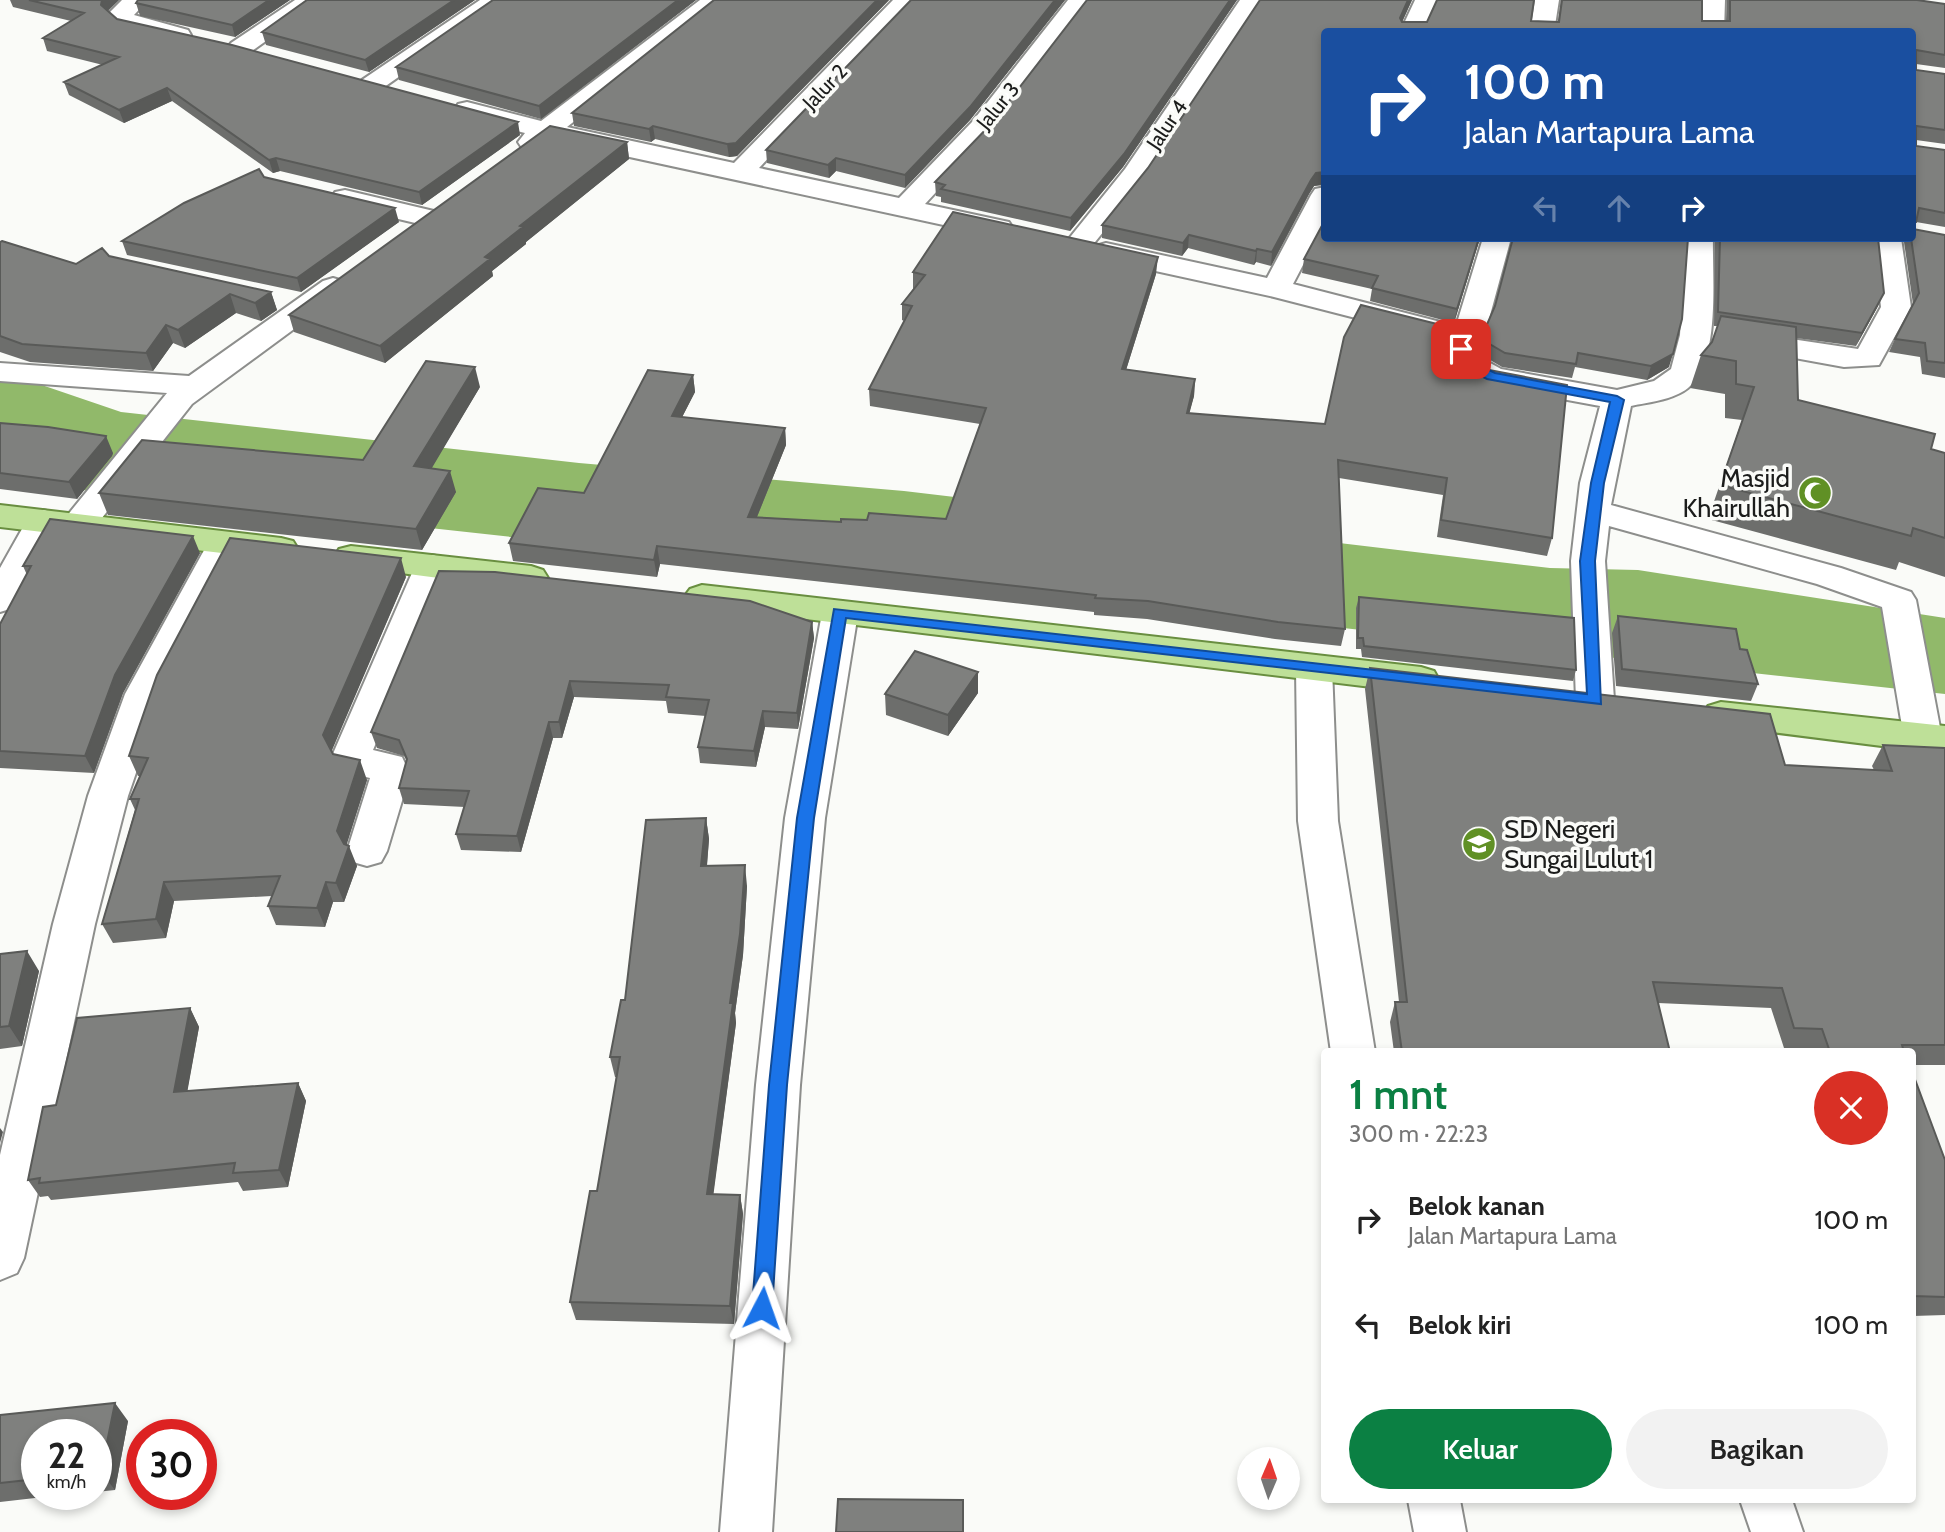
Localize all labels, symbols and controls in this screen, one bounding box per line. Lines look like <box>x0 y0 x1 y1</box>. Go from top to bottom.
text: 100 m <box>1464 52 1605 111</box>
icon: right <box>1349 56 1440 147</box>
street label: Jalur 2 <box>796 59 852 115</box>
street label: Jalur 3 <box>970 77 1024 135</box>
street label: Jalur 4 <box>1140 95 1192 155</box>
text: Jalan Martapura Lama <box>1464 112 1754 151</box>
icon: left <box>1527 189 1565 227</box>
icon: ahead <box>1600 189 1638 227</box>
icon: right <box>1673 189 1711 227</box>
pin <box>1431 319 1491 379</box>
icon: arrive <box>1442 330 1480 368</box>
place label: Masjid Khairullah <box>1683 462 1790 524</box>
mosque icon: Masjid Khairullah <box>1796 474 1834 512</box>
place label: SD Negeri Sungai Lulut 1 <box>1504 813 1653 875</box>
school or university icon: SD Negeri Sungai Lulut 1 <box>1460 825 1498 863</box>
text: 1 mnt <box>1349 1068 1447 1120</box>
button: close <box>1814 1071 1888 1145</box>
text: 300 m · 22:23 <box>1349 1120 1488 1148</box>
text: Belok kanan <box>1408 1190 1545 1222</box>
icon: right <box>1349 1201 1387 1239</box>
text: 100 m <box>1815 1204 1888 1236</box>
text: Jalan Martapura Lama <box>1408 1222 1617 1250</box>
position arrow <box>725 1271 799 1345</box>
icon: left <box>1349 1306 1387 1344</box>
text: Belok kiri <box>1408 1309 1511 1341</box>
text: 100 m <box>1815 1309 1888 1341</box>
button: Keluar <box>1349 1409 1612 1489</box>
button: Bagikan <box>1626 1409 1888 1489</box>
speed limit sign: 30 <box>126 1419 217 1510</box>
text: 22 <box>48 1434 85 1477</box>
north arrow <box>1237 1447 1300 1510</box>
map controls <box>1237 1447 1300 1510</box>
text: km/h <box>47 1471 86 1493</box>

